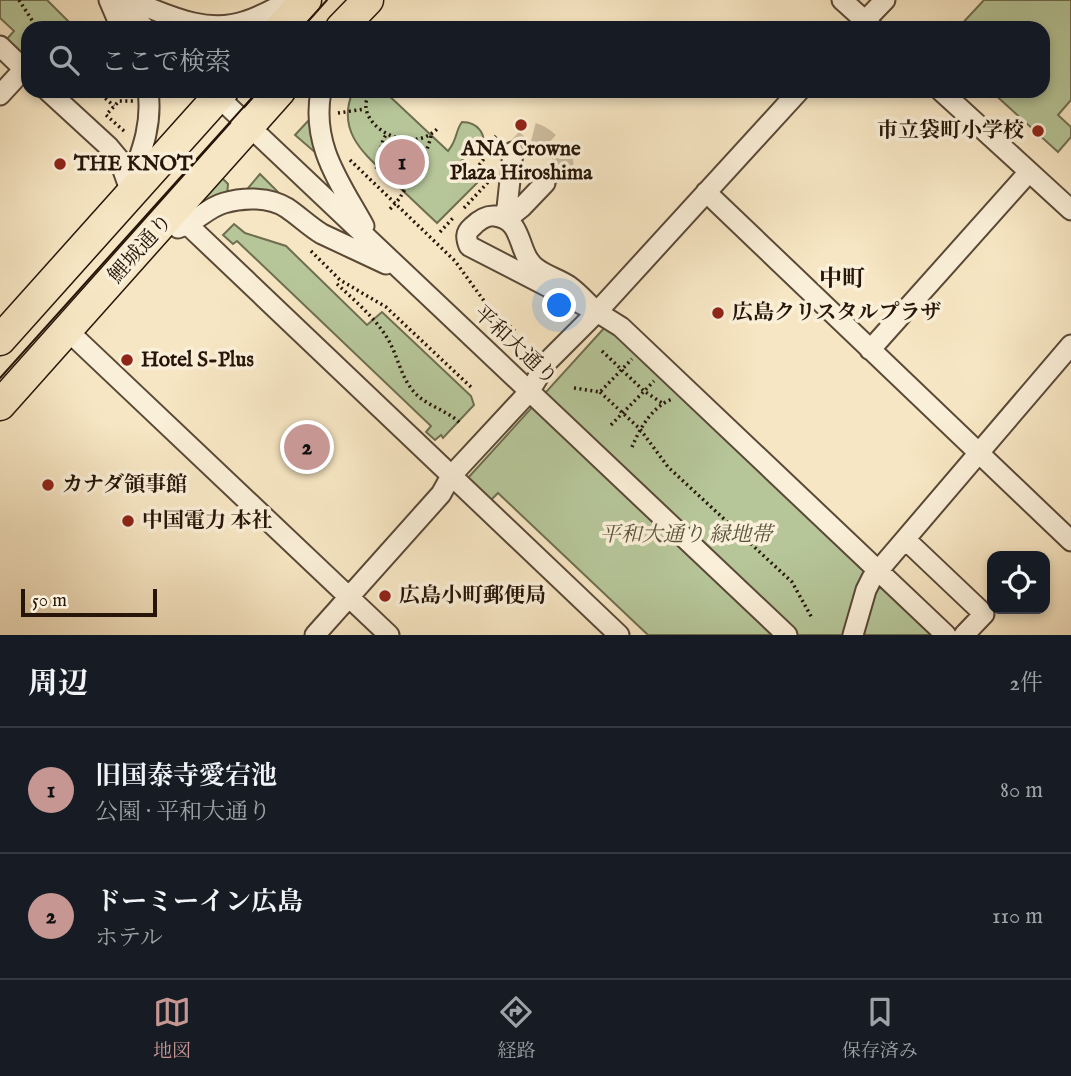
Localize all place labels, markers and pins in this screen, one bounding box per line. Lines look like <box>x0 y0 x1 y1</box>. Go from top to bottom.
marker: ANA Crowne Plaza Hiroshima <box>513 117 529 133</box>
place label: 市立袋町小学校 <box>877 118 1024 145</box>
marker: 市立袋町小学校 <box>1030 123 1046 139</box>
pin: 1 <box>379 136 425 188</box>
place label: ANA Crowne Plaza Hiroshima <box>450 136 593 187</box>
place label: THE KNOT <box>73 151 193 178</box>
marker: THE KNOT <box>52 156 68 172</box>
place label: 広島クリスタルプラザ <box>732 300 942 327</box>
marker: 広島クリスタルプラザ <box>710 305 726 321</box>
place label: Hotel S-Plus <box>141 347 254 374</box>
marker: Hotel S-Plus <box>119 352 135 368</box>
pin: 2 <box>284 421 330 473</box>
place label: カナダ領事館 <box>62 472 187 499</box>
marker: カナダ領事館 <box>40 477 56 493</box>
place label: 中国電力 本社 <box>142 508 273 535</box>
marker: 中国電力 本社 <box>120 513 136 529</box>
place label: 広島小町郵便局 <box>399 583 546 610</box>
marker: 広島小町郵便局 <box>377 588 393 604</box>

